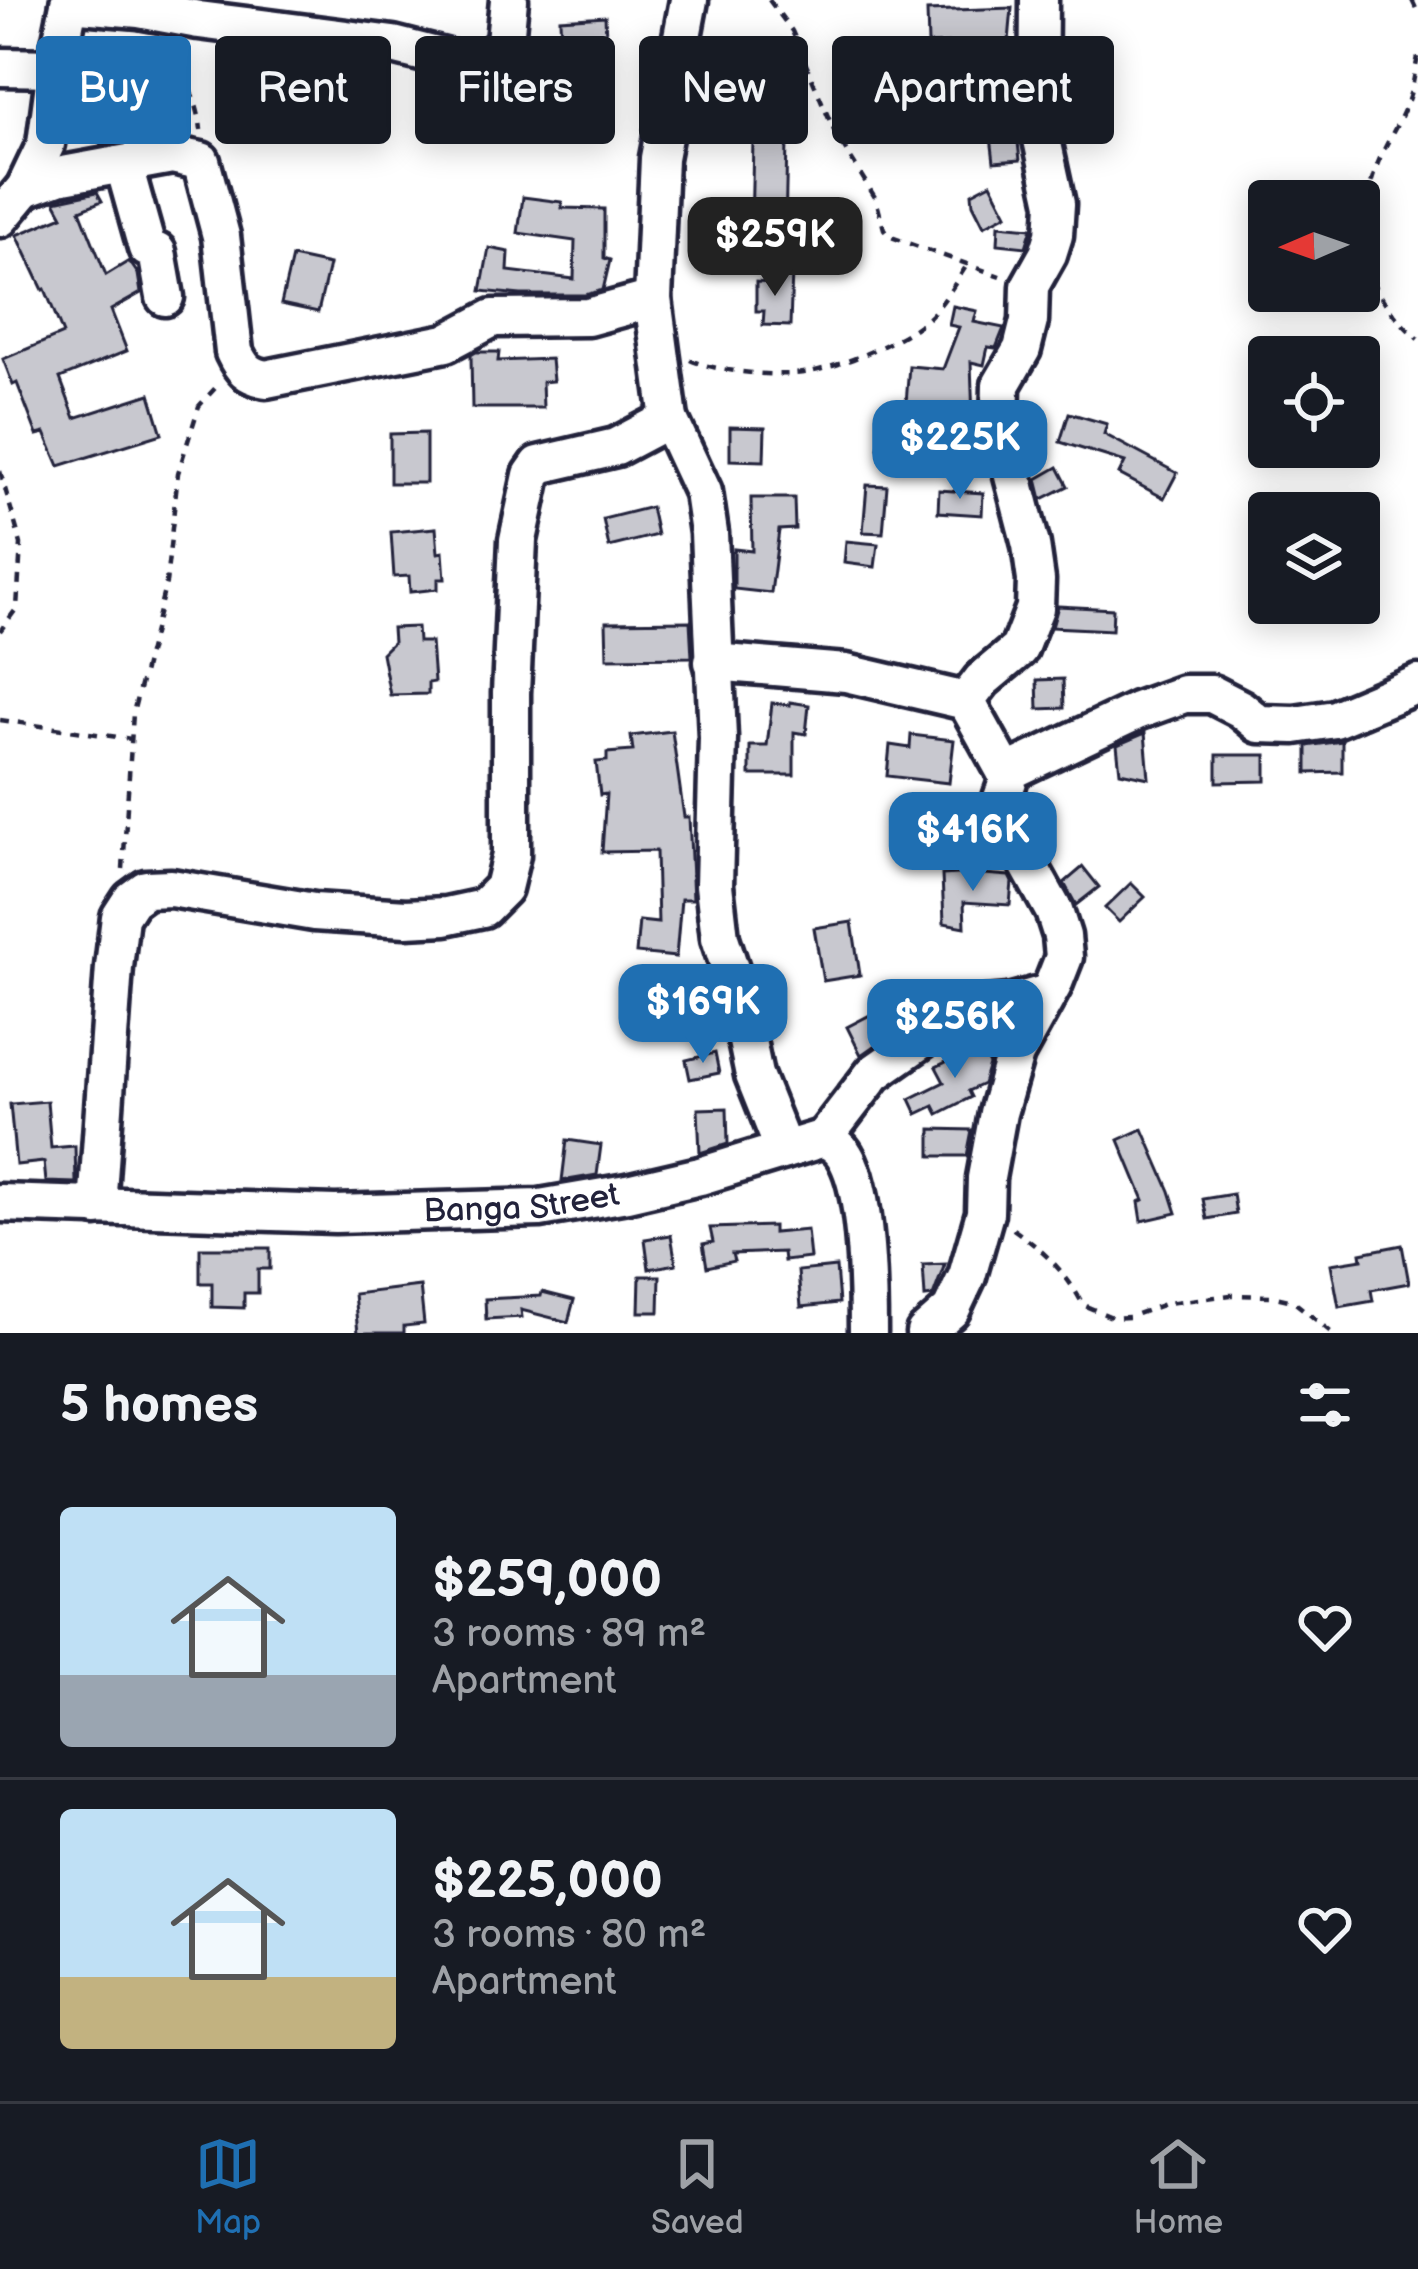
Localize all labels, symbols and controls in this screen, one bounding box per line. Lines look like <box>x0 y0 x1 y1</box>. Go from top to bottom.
chip: Buy <box>36 36 191 144</box>
chip: Rent <box>215 36 391 144</box>
chip: Filters <box>415 36 615 144</box>
chip: New <box>639 36 808 144</box>
chip: Apartment <box>832 36 1114 144</box>
north arrow <box>1248 180 1380 312</box>
map controls <box>1248 180 1380 624</box>
pin: $259K <box>691 197 859 299</box>
text: $259K <box>715 212 835 259</box>
button: locate <box>1248 336 1380 468</box>
pin: $225K <box>876 400 1044 502</box>
text: $225K <box>899 415 1021 462</box>
button: layers <box>1248 492 1380 624</box>
pin: $416K <box>889 792 1057 894</box>
text: $416K <box>916 807 1030 854</box>
pin: $169K <box>619 964 787 1066</box>
text: $169K <box>645 979 761 1026</box>
pin: $256K <box>871 979 1039 1081</box>
text: $256K <box>894 994 1016 1041</box>
street label: Banga Street <box>423 1175 622 1231</box>
icon: filters <box>1292 1372 1358 1438</box>
text: 5 homes <box>60 1375 258 1436</box>
text: $259,000 <box>432 1550 662 1611</box>
icon: home <box>156 1555 300 1699</box>
icon: heart <box>1292 1594 1358 1660</box>
text: 3 rooms · 89 m² <box>432 1611 706 1658</box>
text: Apartment <box>432 1658 616 1705</box>
text: $225,000 <box>432 1851 663 1912</box>
icon: home <box>156 1857 300 2001</box>
icon: heart <box>1292 1896 1358 1962</box>
text: 3 rooms · 80 m² <box>432 1912 706 1959</box>
text: Apartment <box>432 1959 616 2006</box>
tab: Map <box>195 2131 261 2243</box>
tab: Saved <box>651 2131 744 2243</box>
tab: Home <box>1133 2131 1223 2243</box>

